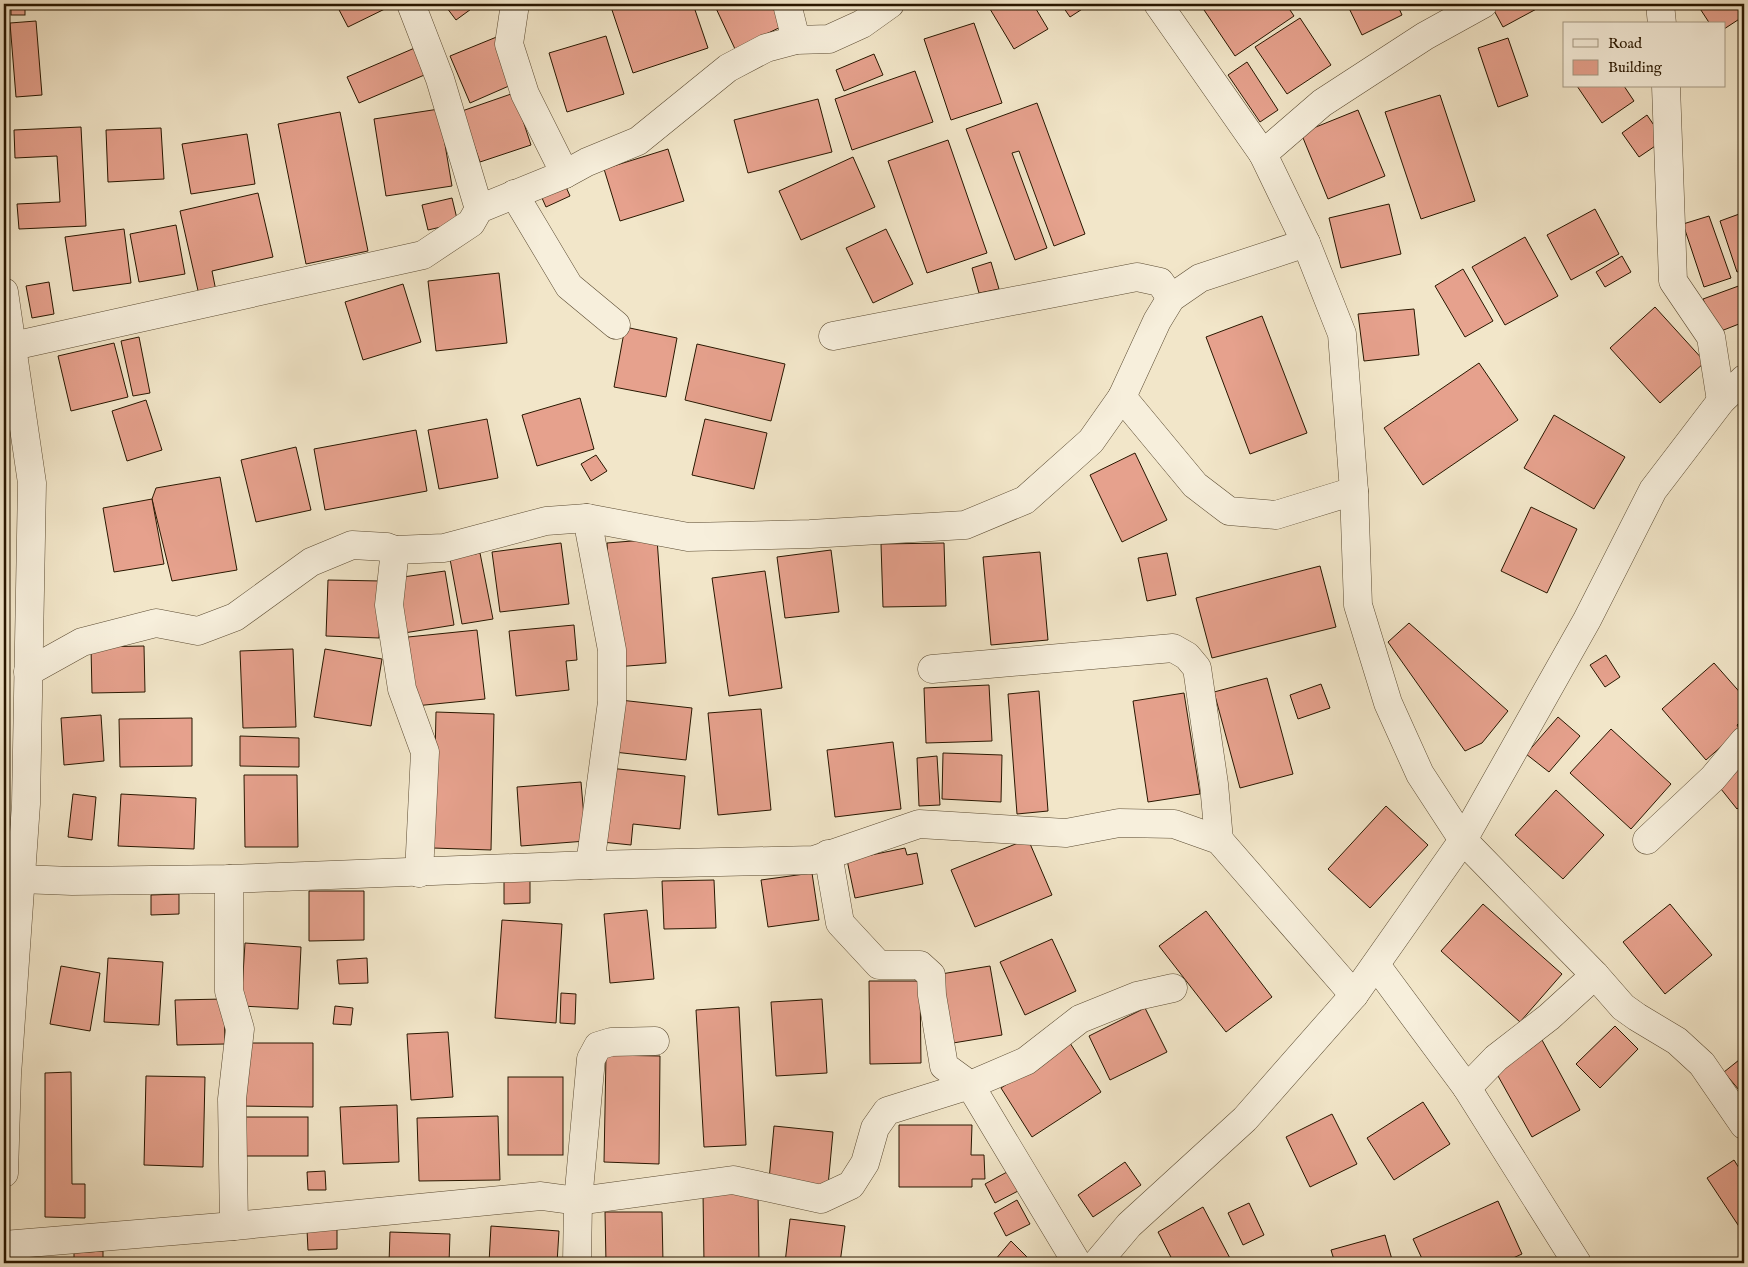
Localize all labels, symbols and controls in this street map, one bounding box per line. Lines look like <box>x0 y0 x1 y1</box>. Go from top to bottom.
legend <box>1563 22 1726 88</box>
text: Road <box>1608 34 1643 53</box>
text: Building <box>1608 58 1663 77</box>

